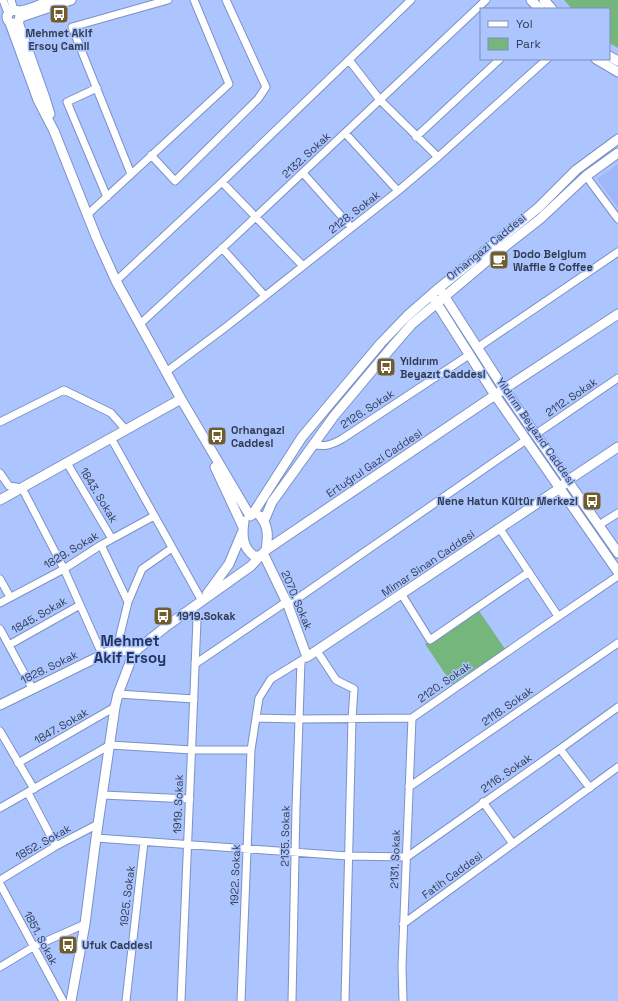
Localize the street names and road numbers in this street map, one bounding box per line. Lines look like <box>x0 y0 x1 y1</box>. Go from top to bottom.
street label: 2132. Sokak <box>279 129 333 181</box>
street label: 2128. Sokak <box>325 187 383 236</box>
street label: Orhangazi Caddesi <box>443 210 529 283</box>
street label: Yıldırım Beyazıd Caddesi <box>494 375 579 488</box>
street label: 2112. Sokak <box>543 375 600 419</box>
street label: 2126. Sokak <box>337 386 397 432</box>
street label: Ertuğrul Gazi Caddesi <box>323 425 425 500</box>
street label: 1843. Sokak <box>77 465 121 525</box>
street label: Mimar Sinan Caddesi <box>379 526 478 599</box>
street label: 1829. Sokak <box>41 528 101 572</box>
street label: 2070. Sokak <box>278 568 316 632</box>
street label: 1845. Sokak <box>9 593 69 636</box>
street label: 1828. Sokak <box>18 647 80 687</box>
street label: 2120. Sokak <box>415 659 473 705</box>
street label: 2118. Sokak <box>479 683 535 729</box>
street label: 1847. Sokak <box>31 705 91 747</box>
street label: 2116. Sokak <box>478 750 534 796</box>
street label: 1919. Sokak <box>170 774 186 834</box>
street label: 2135. Sokak <box>277 805 293 867</box>
street label: 1852. Sokak <box>13 821 73 863</box>
street label: 2131. Sokak <box>387 829 403 889</box>
street label: 1922. Sokak <box>227 844 243 906</box>
street label: Fatih Caddesi <box>419 848 485 902</box>
street label: 1925. Sokak <box>116 865 138 927</box>
street label: 1851. Sokak <box>21 909 61 968</box>

